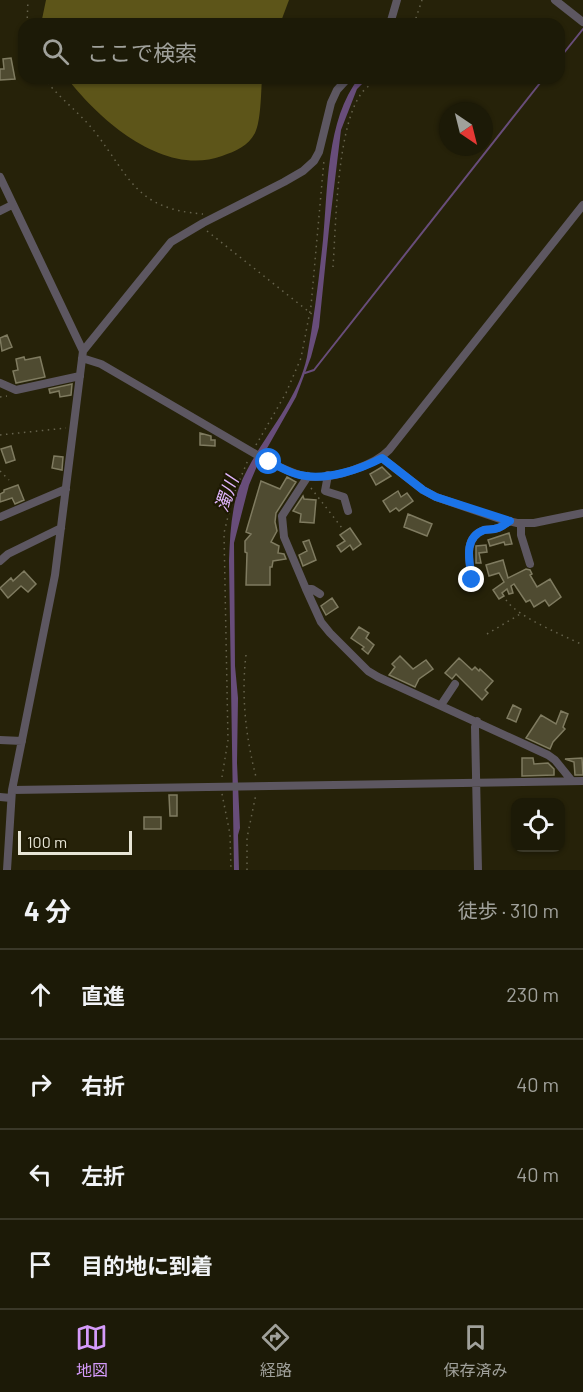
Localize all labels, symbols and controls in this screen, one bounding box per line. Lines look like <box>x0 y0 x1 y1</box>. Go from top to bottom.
search box <box>18 18 565 84</box>
icon: search <box>39 35 72 68</box>
text: ここで検索 <box>87 39 197 65</box>
north arrow <box>439 102 493 156</box>
route start <box>255 448 281 474</box>
water label: 濁川 <box>210 471 243 514</box>
route end <box>458 566 484 592</box>
map controls <box>511 798 565 852</box>
button: locate <box>511 798 565 852</box>
scale bar <box>18 828 132 856</box>
text: 100 m <box>27 832 67 851</box>
text: 4 分 <box>24 895 71 926</box>
text: 徒歩 · 310 m <box>458 898 559 922</box>
icon: ahead <box>24 978 57 1011</box>
text: 直進 <box>81 982 125 1008</box>
text: 230 m <box>506 982 559 1006</box>
icon: right <box>24 1068 57 1101</box>
text: 右折 <box>81 1072 125 1098</box>
text: 40 m <box>516 1072 559 1096</box>
icon: left <box>24 1158 57 1191</box>
text: 左折 <box>81 1162 125 1188</box>
text: 40 m <box>516 1162 559 1186</box>
icon: arrive <box>24 1248 57 1281</box>
text: 目的地に到着 <box>81 1252 213 1278</box>
tab: 地図 <box>75 1321 108 1381</box>
tab: 経路 <box>259 1321 292 1381</box>
tab: 保存済み <box>443 1321 507 1381</box>

